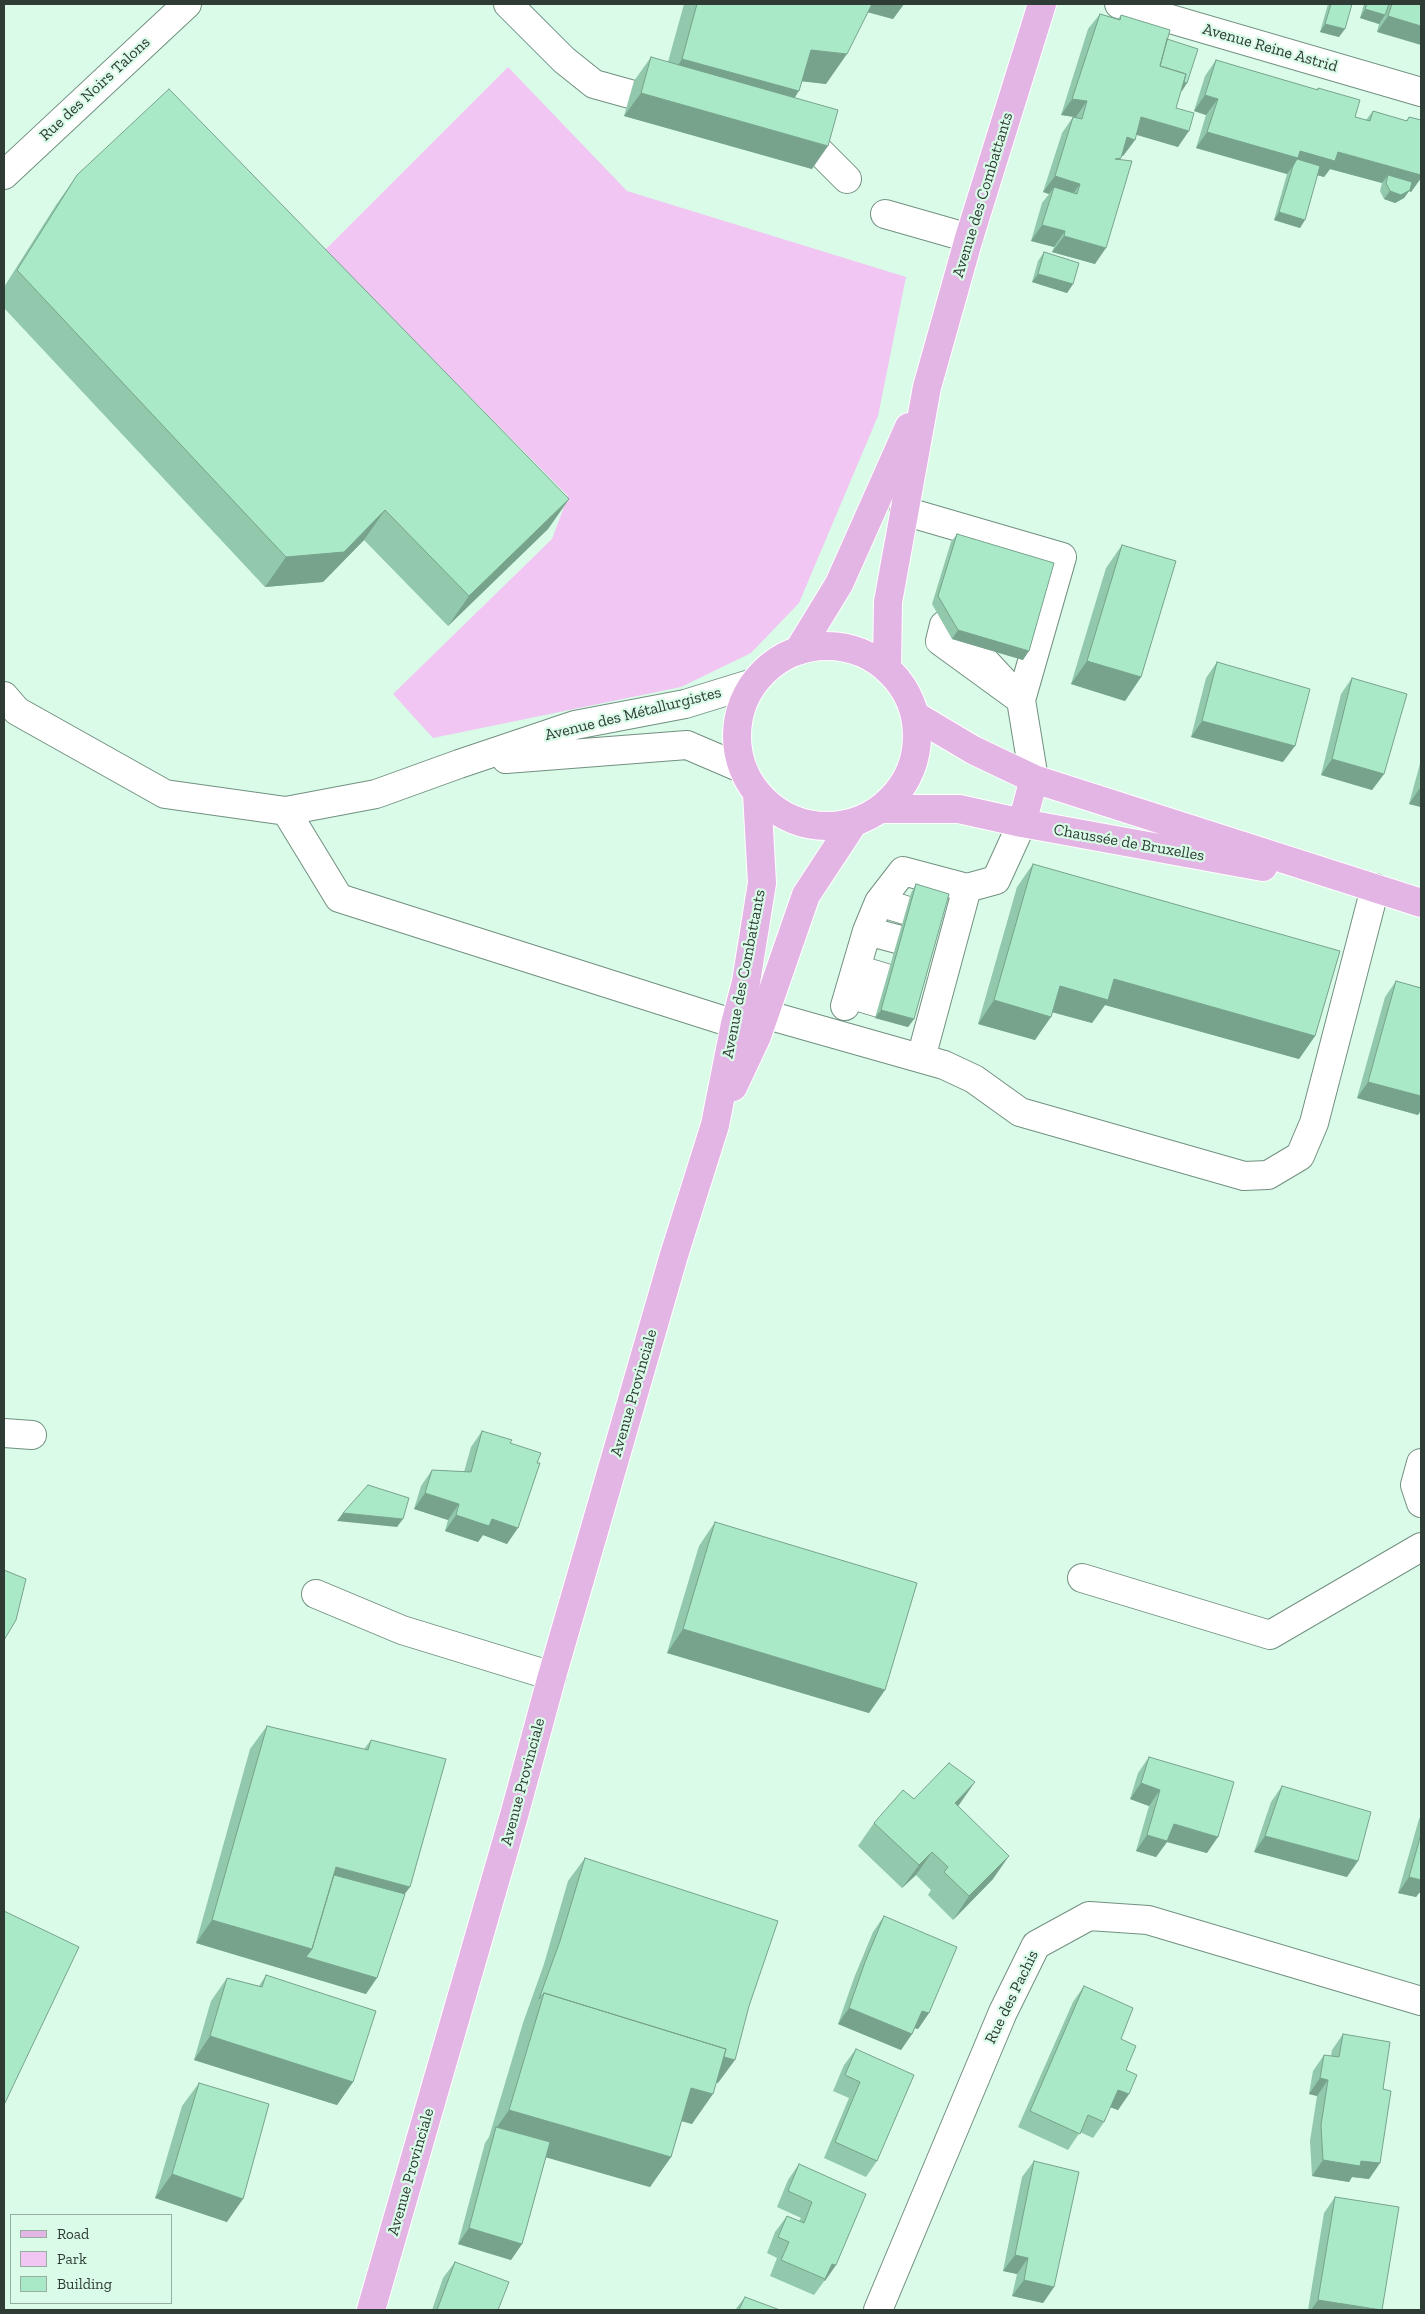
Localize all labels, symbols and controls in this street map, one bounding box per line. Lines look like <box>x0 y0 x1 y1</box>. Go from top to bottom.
street label: Avenue Reine Astrid <box>1200 20 1340 76</box>
street label: Rue des Noirs Talons <box>36 33 154 145</box>
street label: Avenue des Combattants <box>949 110 1017 280</box>
street label: Avenue des Métallurgistes <box>543 683 723 745</box>
street label: Chaussée de Bruxelles <box>1052 820 1206 866</box>
street label: Avenue des Combattants <box>718 888 770 1060</box>
street label: Avenue Provinciale <box>607 1327 661 1459</box>
street label: Avenue Provinciale <box>497 1716 549 1848</box>
street label: Rue des Pachis <box>981 1947 1043 2047</box>
street label: Avenue Provinciale <box>384 2106 438 2238</box>
legend <box>10 2214 172 2304</box>
text: Road <box>57 2225 89 2243</box>
text: Park <box>57 2250 87 2268</box>
text: Building <box>57 2275 112 2293</box>

